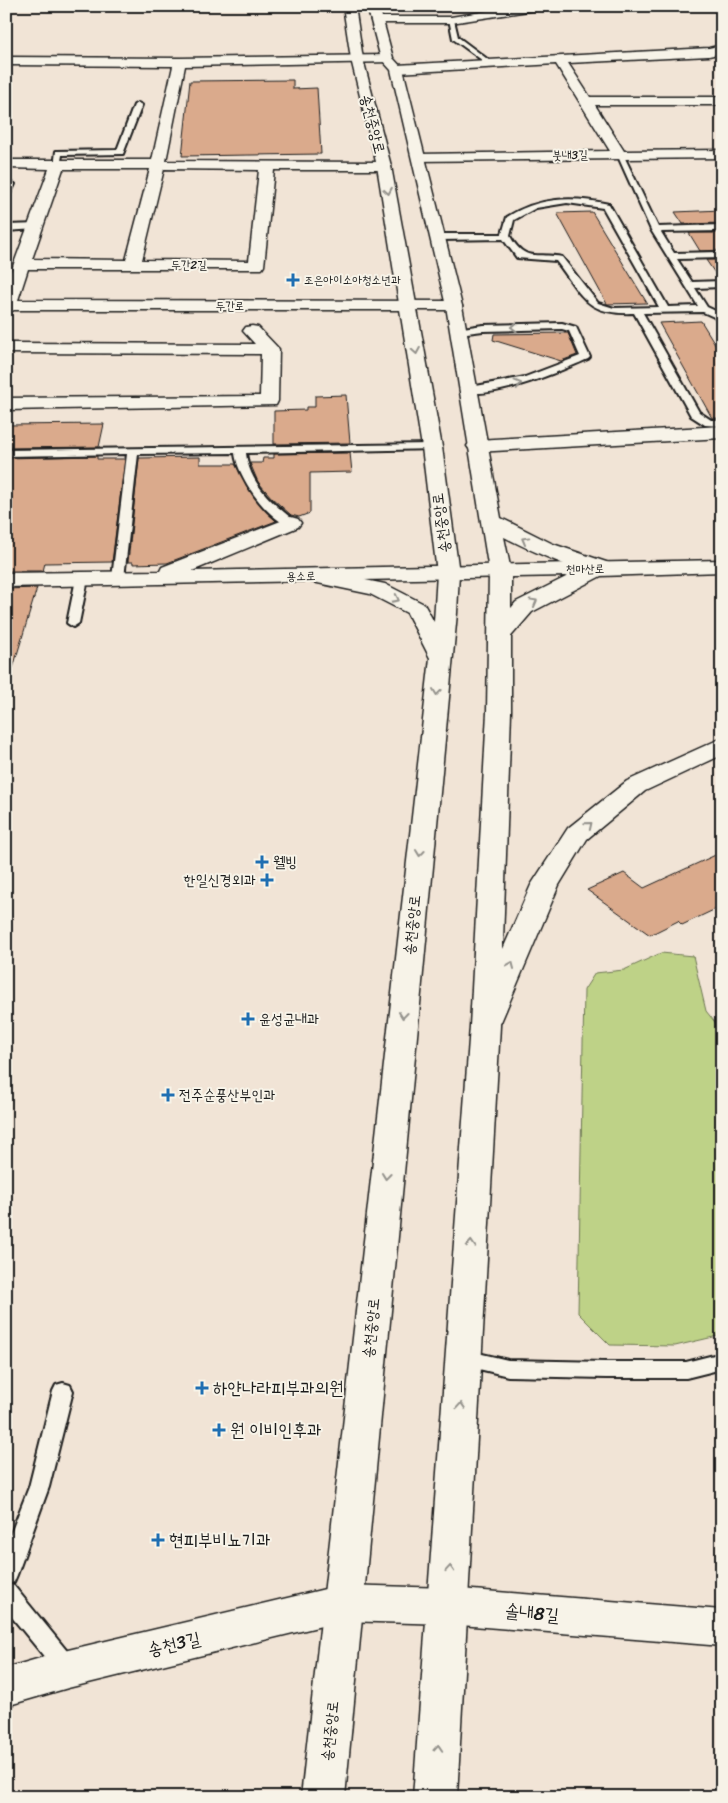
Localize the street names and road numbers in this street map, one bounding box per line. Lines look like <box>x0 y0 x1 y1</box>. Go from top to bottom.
street label: 송천중앙로 <box>353 92 393 156</box>
street label: 붓내3길 <box>552 144 588 166</box>
street label: 두간2길 <box>171 254 207 276</box>
street label: 두간로 <box>216 295 244 317</box>
street label: 송천중앙로 <box>424 491 458 555</box>
street label: 천마산로 <box>565 558 605 580</box>
street label: 용소로 <box>286 565 316 587</box>
street label: 송천중앙로 <box>396 894 428 956</box>
street label: 송천중앙로 <box>355 1297 387 1359</box>
street label: 솔내8길 <box>504 1595 561 1631</box>
street label: 송천3길 <box>144 1622 204 1666</box>
street label: 송천중앙로 <box>314 1700 346 1762</box>

